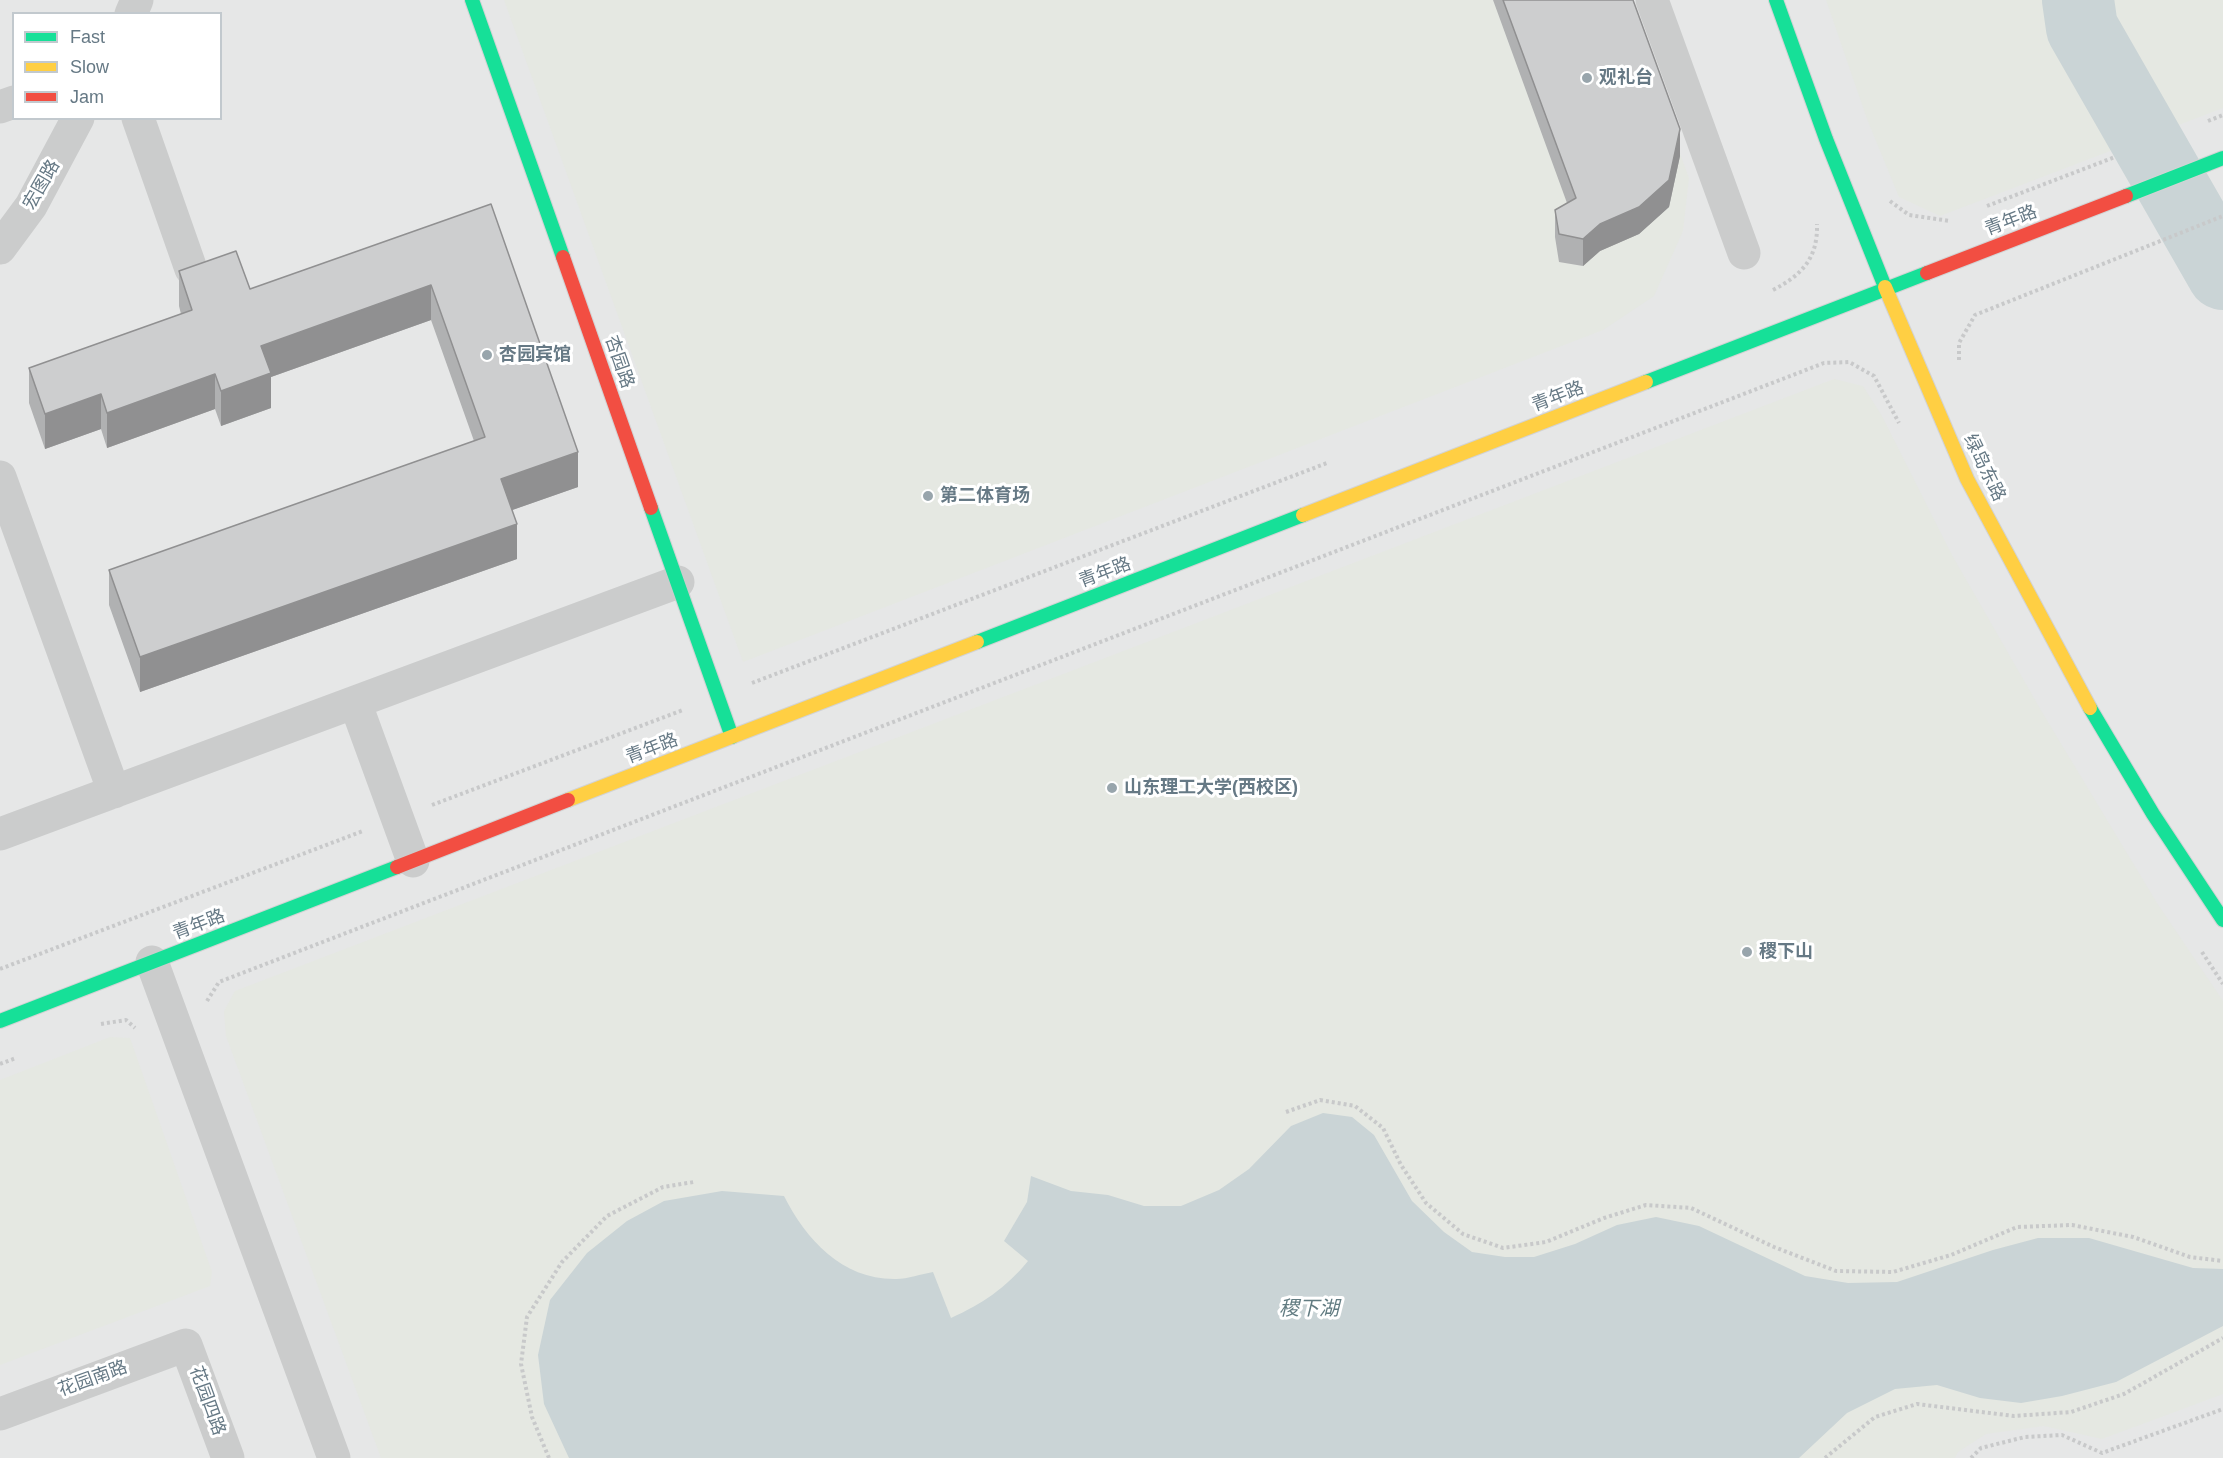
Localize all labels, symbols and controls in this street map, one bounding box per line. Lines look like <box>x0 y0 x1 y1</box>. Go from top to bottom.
legend <box>12 12 222 120</box>
text: Fast <box>70 27 105 47</box>
text: Slow <box>70 57 109 77</box>
place label: 观礼台 <box>1599 67 1653 89</box>
marker: 观礼台 <box>1580 71 1594 85</box>
text: Jam <box>70 87 104 107</box>
street label: 宏图路 <box>19 156 65 214</box>
street label: 青年路 <box>1982 201 2040 241</box>
street label: 杏园路 <box>600 333 638 391</box>
place label: 杏园宾馆 <box>499 344 571 366</box>
marker: 杏园宾馆 <box>480 348 494 362</box>
street label: 青年路 <box>1529 377 1587 417</box>
street label: 绿岛东路 <box>1959 431 2009 505</box>
place label: 第二体育场 <box>940 485 1030 507</box>
marker: 第二体育场 <box>921 489 935 503</box>
street label: 青年路 <box>1076 553 1134 593</box>
street label: 青年路 <box>623 729 681 769</box>
place label: 山东理工大学(西校区) <box>1124 777 1298 799</box>
marker: 山东理工大学(西校区) <box>1105 781 1119 795</box>
street label: 青年路 <box>170 905 228 945</box>
place label: 稷下山 <box>1759 941 1813 963</box>
marker: 稷下山 <box>1740 945 1754 959</box>
water label: 稷下湖 <box>1279 1297 1339 1321</box>
street label: 花园南路 <box>55 1357 131 1401</box>
street label: 花园四路 <box>185 1363 229 1439</box>

